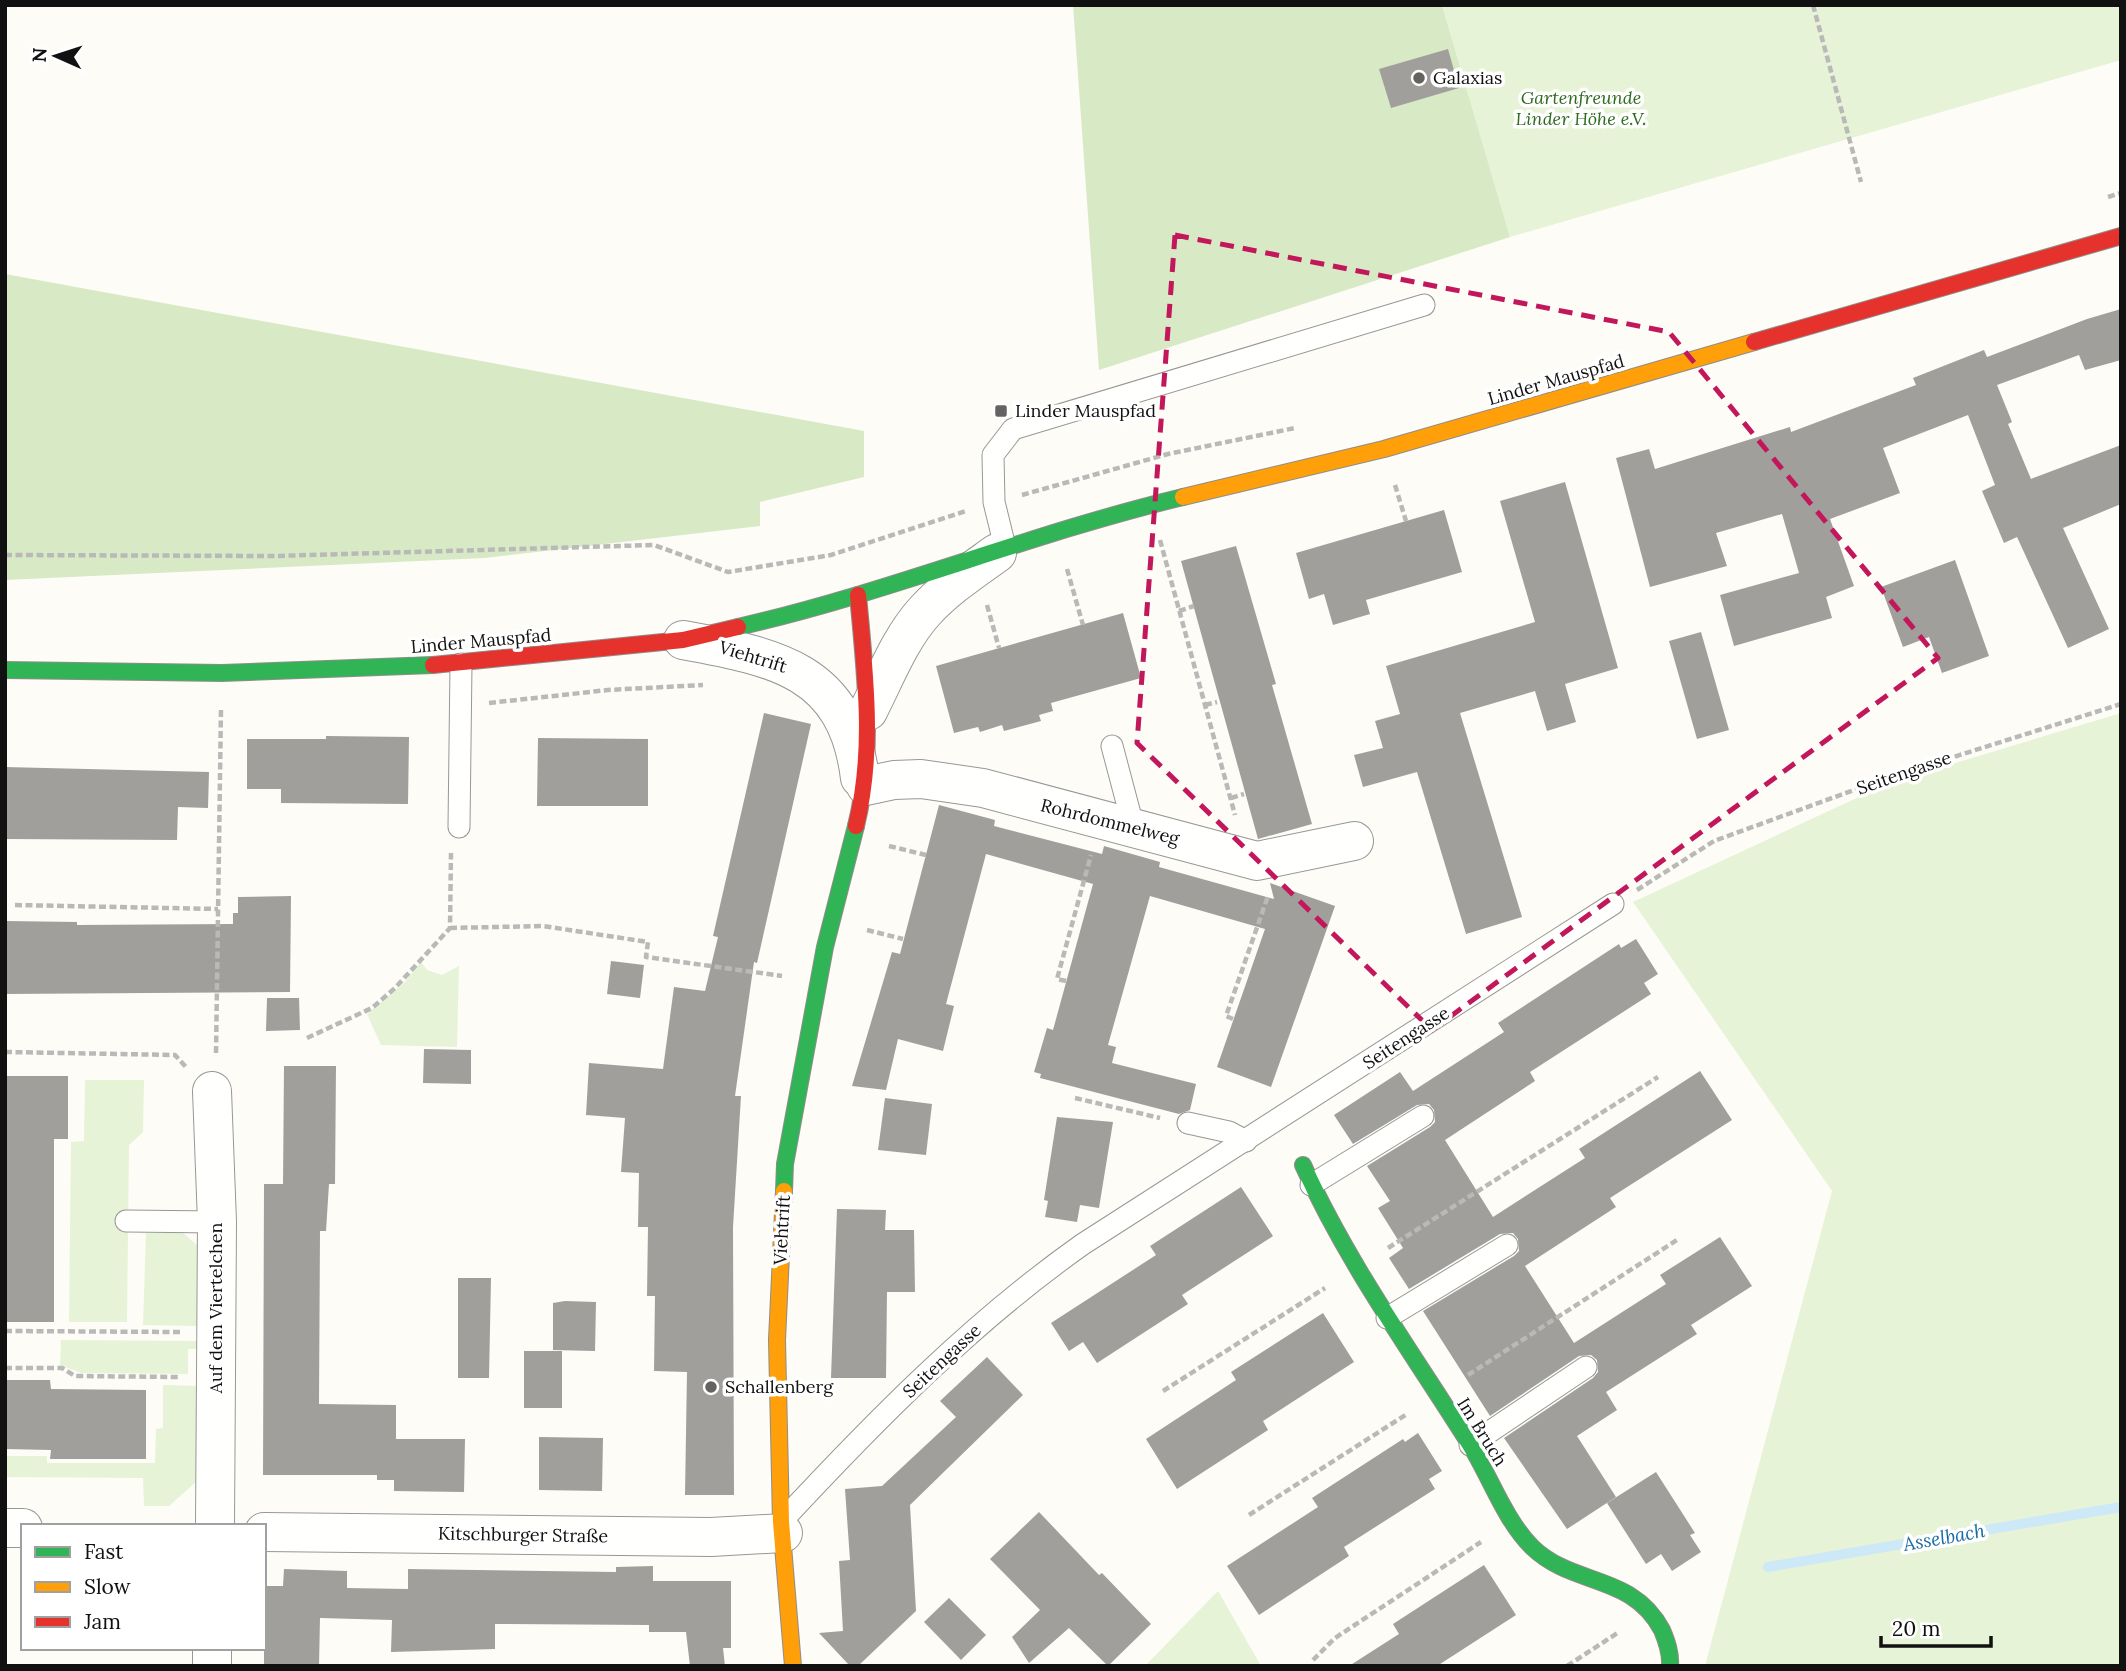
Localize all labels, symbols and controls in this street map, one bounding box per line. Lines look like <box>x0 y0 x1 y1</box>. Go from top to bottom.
north arrow <box>21 21 91 91</box>
text: N <box>27 47 51 63</box>
place label: Galaxias <box>1433 66 1502 89</box>
marker: Galaxias <box>1411 70 1427 86</box>
park label: Gartenfreunde Linder Höhe e.V. <box>1515 86 1647 130</box>
street label: Linder Mauspfad <box>1485 349 1627 410</box>
place label: Linder Mauspfad <box>1015 399 1156 422</box>
marker: Linder Mauspfad <box>993 403 1009 419</box>
street label: Linder Mauspfad <box>410 623 552 658</box>
street label: Viehtrift <box>715 635 790 678</box>
street label: Seitengasse <box>1853 746 1954 799</box>
street label: Rohrdommelweg <box>1038 793 1183 850</box>
street label: Seitengasse <box>1358 1001 1454 1074</box>
street label: Viehtrift <box>768 1194 795 1267</box>
street label: Auf dem Viertelchen <box>204 1222 227 1395</box>
street label: Seitengasse <box>898 1318 986 1403</box>
place label: Schallenberg <box>725 1375 834 1398</box>
marker: Schallenberg <box>703 1379 719 1395</box>
street label: Im Bruch <box>1452 1393 1513 1471</box>
water label: Asselbach <box>1900 1518 1987 1556</box>
street label: Kitschburger Straße <box>438 1522 609 1547</box>
legend <box>21 1524 266 1650</box>
text: Fast <box>84 1538 124 1565</box>
text: Slow <box>84 1573 131 1600</box>
scale bar <box>1881 1604 1991 1648</box>
text: Jam <box>83 1608 121 1635</box>
text: 20 m <box>1892 1615 1941 1642</box>

